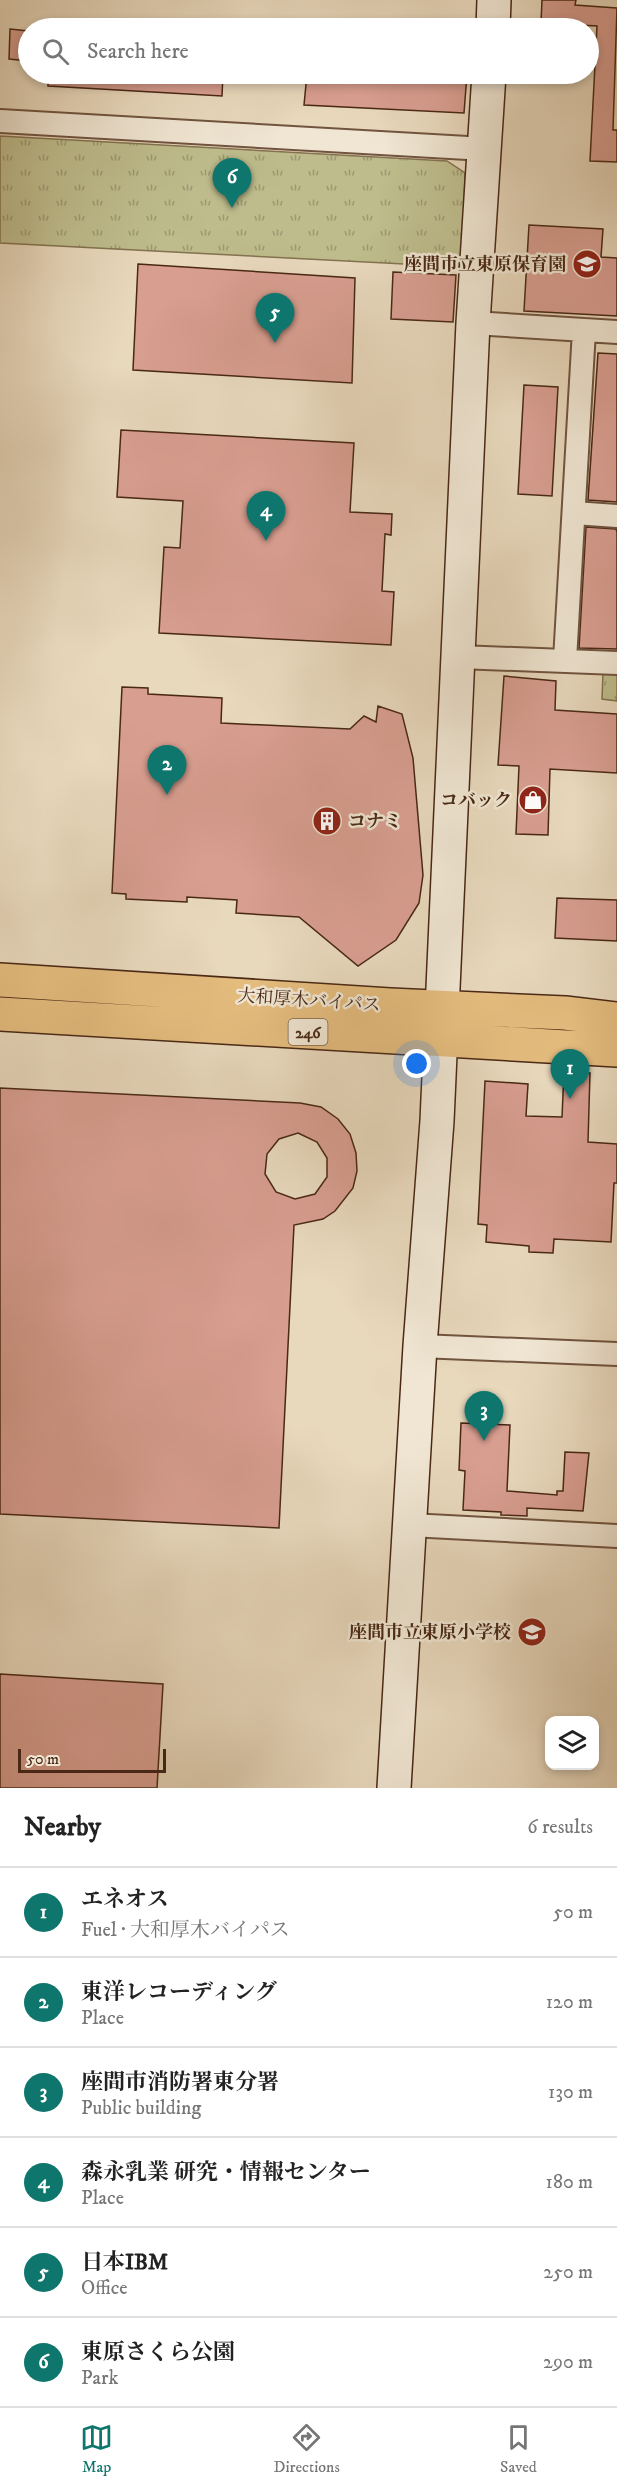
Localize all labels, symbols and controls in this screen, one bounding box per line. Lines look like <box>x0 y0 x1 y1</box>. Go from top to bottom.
search box <box>18 18 599 84</box>
icon: search <box>39 35 72 68</box>
text: Search here <box>87 38 189 65</box>
pin: 6 <box>212 158 252 208</box>
school or university icon: 座間市立東原保育園 <box>571 248 603 280</box>
place label: 座間市立東原保育園 <box>404 254 566 276</box>
pin: 5 <box>256 294 294 343</box>
pin: 4 <box>246 492 286 541</box>
pin: 2 <box>148 746 186 795</box>
shop icon: コバック <box>517 784 549 816</box>
place label: コバック <box>440 790 512 812</box>
building icon: コナミ <box>311 805 343 837</box>
place label: コナミ <box>348 811 402 833</box>
street label: 大和厚木バイパス <box>237 985 381 1017</box>
road number: 246 <box>288 1019 328 1045</box>
your location <box>402 1049 431 1078</box>
pin: 1 <box>550 1050 590 1099</box>
pin: 3 <box>464 1392 504 1441</box>
school or university icon: 座間市立東原小学校 <box>516 1616 548 1648</box>
place label: 座間市立東原小学校 <box>349 1622 511 1644</box>
map controls <box>545 1716 599 1770</box>
button: layers <box>545 1716 599 1770</box>
scale bar <box>18 1746 166 1774</box>
text: 50 m <box>27 1749 59 1769</box>
text: Nearby <box>24 1811 101 1844</box>
text: 6 results <box>527 1815 593 1840</box>
text: エネオス <box>81 1886 169 1913</box>
text: 1 <box>40 1900 47 1925</box>
text: 50 m <box>553 1900 593 1925</box>
text: Fuel · 大和厚木バイパス <box>81 1918 290 1943</box>
text: 東洋レコーディング <box>81 1979 277 2006</box>
text: 2 <box>39 1990 48 2015</box>
text: 120 m <box>546 1990 593 2015</box>
text: Place <box>81 2006 124 2031</box>
text: 座間市消防署東分署 <box>81 2069 279 2096</box>
text: 3 <box>40 2080 47 2105</box>
text: 130 m <box>548 2080 593 2105</box>
text: Public building <box>81 2096 201 2121</box>
text: 森永乳業 研究・情報センター <box>81 2159 371 2186</box>
text: 4 <box>38 2170 49 2195</box>
text: 180 m <box>546 2170 593 2195</box>
text: Place <box>81 2186 124 2211</box>
text: 日本IBM <box>81 2249 168 2276</box>
text: 5 <box>39 2260 48 2285</box>
text: 250 m <box>543 2260 593 2285</box>
text: Office <box>81 2276 128 2301</box>
text: 東原さくら公園 <box>81 2339 235 2366</box>
text: 6 <box>38 2350 49 2375</box>
text: 290 m <box>543 2350 593 2375</box>
text: Park <box>81 2366 118 2391</box>
tab: Map <box>80 2421 113 2477</box>
tab: Directions <box>273 2421 340 2477</box>
tab: Saved <box>500 2421 537 2477</box>

